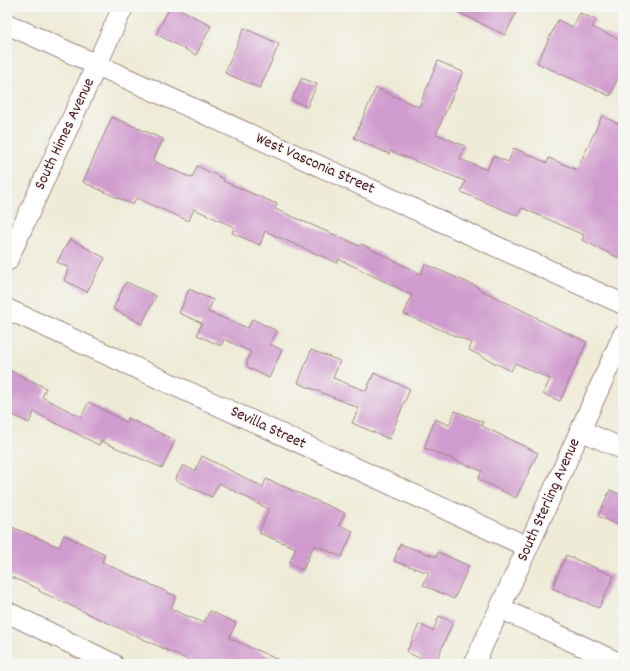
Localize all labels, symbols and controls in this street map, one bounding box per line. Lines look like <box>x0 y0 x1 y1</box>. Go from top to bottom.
street label: South Himes Avenue <box>29 74 101 194</box>
street label: West Vasconia Street <box>252 127 378 201</box>
street label: Sevilla Street <box>226 400 310 456</box>
street label: South Sterling Avenue <box>512 435 586 565</box>

